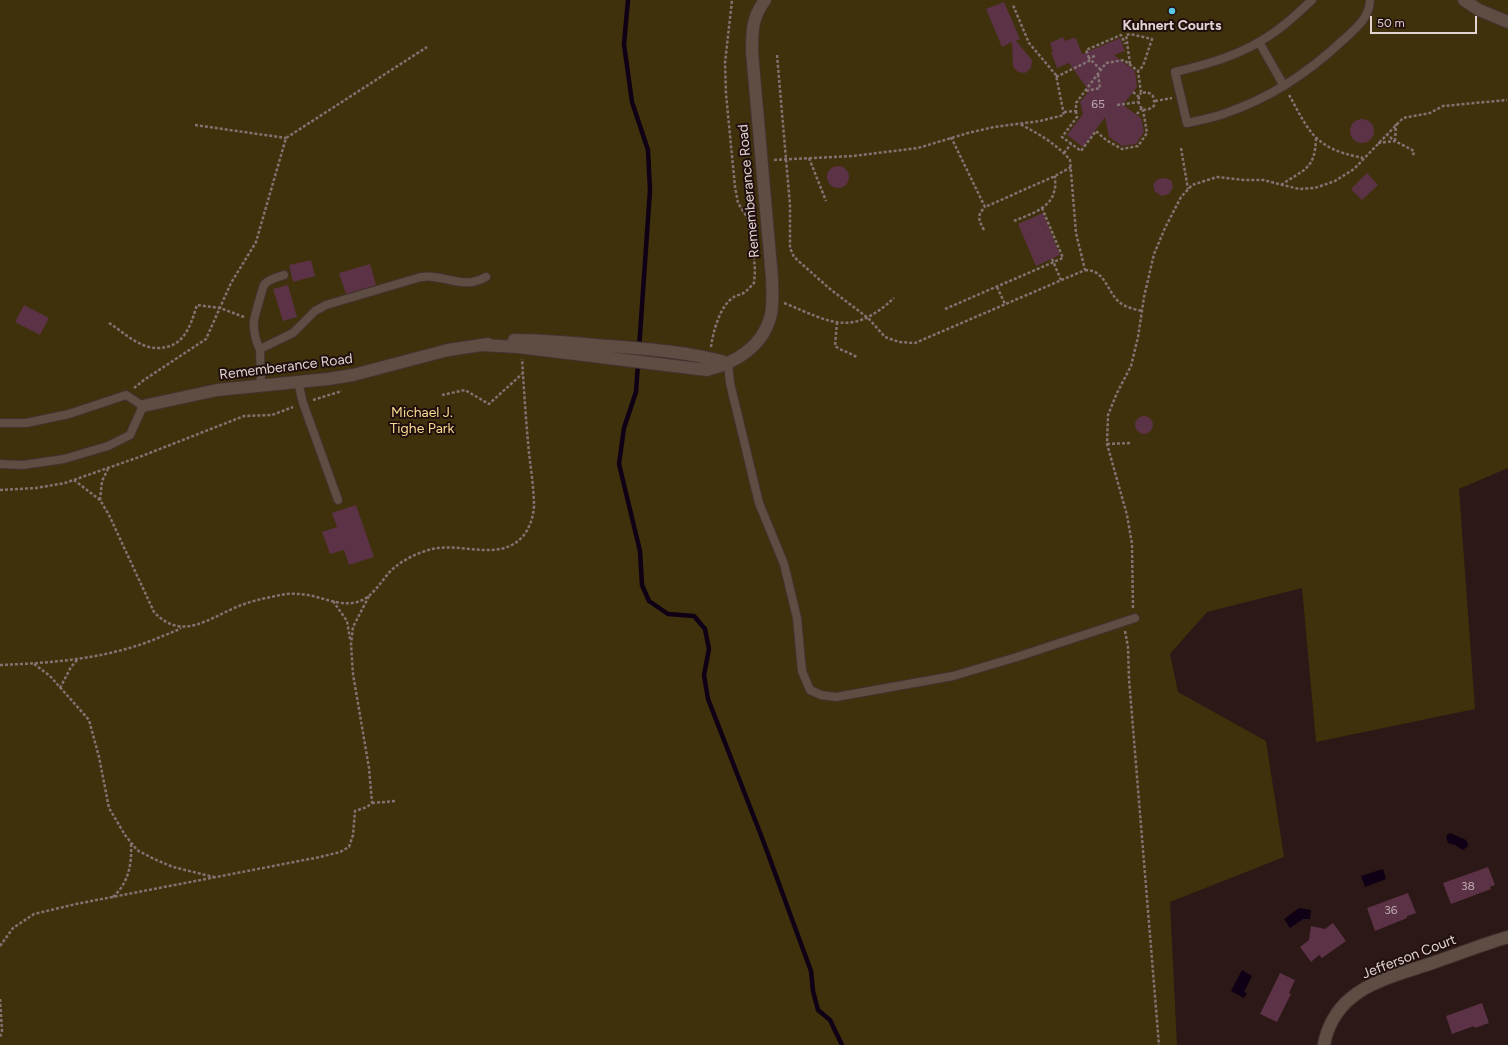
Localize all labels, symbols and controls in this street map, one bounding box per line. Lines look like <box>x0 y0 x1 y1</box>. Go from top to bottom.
marker: Kuhnert Courts <box>1167 6 1177 16</box>
scale bar <box>1372 8 1479 34</box>
text: 50 m <box>1377 16 1405 30</box>
place label: Kuhnert Courts <box>1123 18 1221 34</box>
house number: 65 <box>1091 97 1105 111</box>
street label: Rememberance Road <box>735 123 763 259</box>
street label: Rememberance Road <box>218 350 354 384</box>
park label: Michael J. Tighe Park <box>390 405 454 438</box>
house number: 38 <box>1461 879 1475 893</box>
house number: 36 <box>1384 903 1398 917</box>
street label: Jefferson Court <box>1360 931 1458 983</box>

